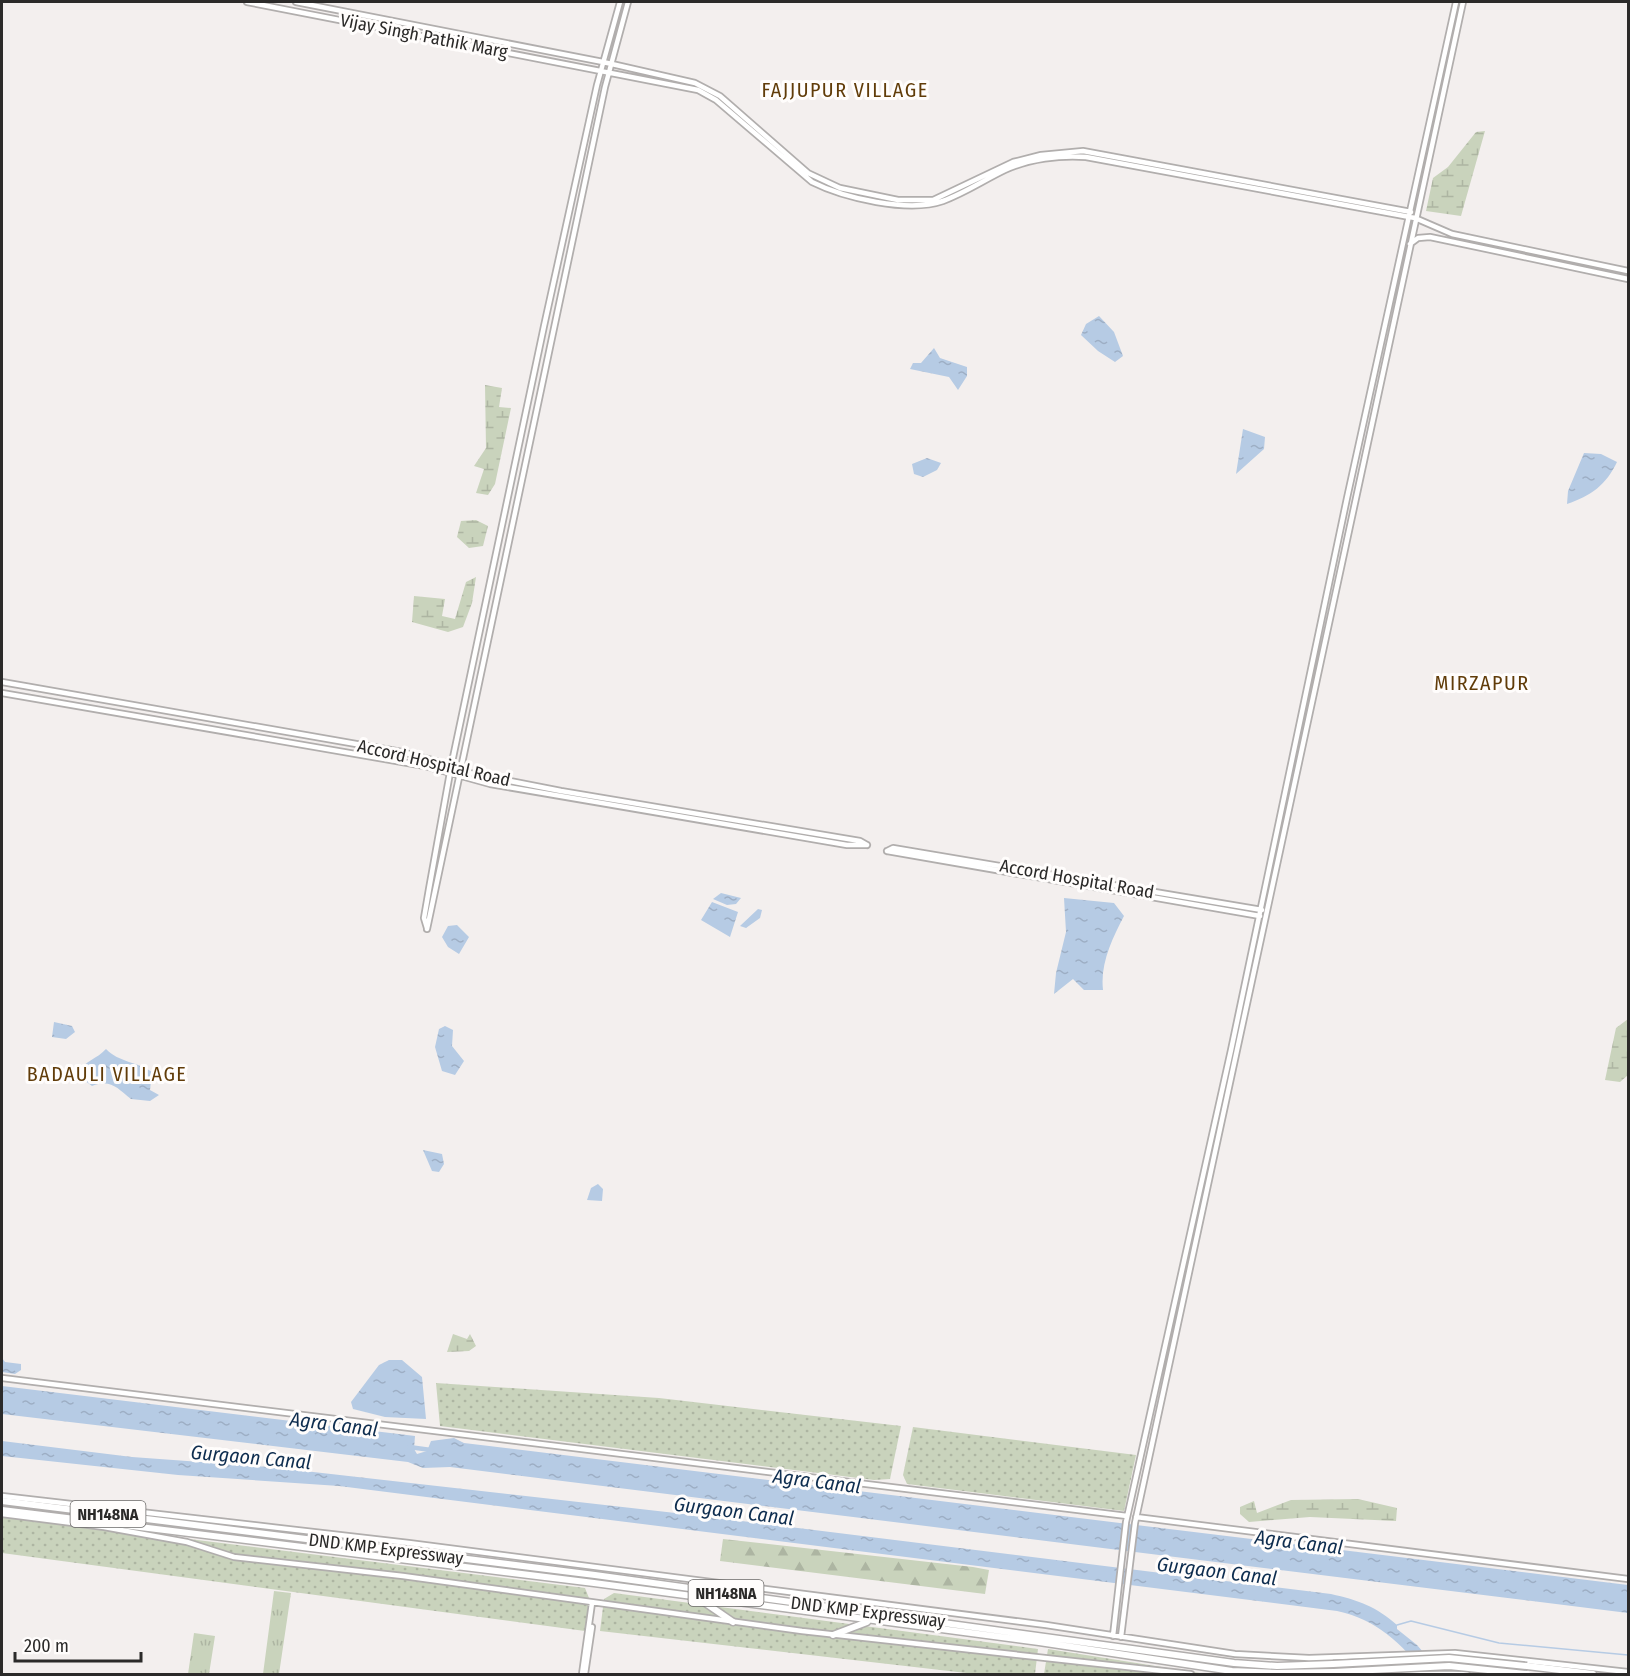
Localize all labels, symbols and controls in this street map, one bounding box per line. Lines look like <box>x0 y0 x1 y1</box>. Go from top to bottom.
street label: Vijay Singh Pathik Marg <box>338 9 510 63</box>
district label: FAJJUPUR VILLAGE <box>761 78 929 102</box>
district label: MIRZAPUR <box>1434 671 1530 695</box>
street label: Accord Hospital Road <box>355 735 513 791</box>
street label: Accord Hospital Road <box>998 855 1156 903</box>
district label: BADAULI VILLAGE <box>27 1062 187 1086</box>
water label: Agra Canal <box>288 1407 379 1441</box>
water label: Gurgaon Canal <box>190 1440 312 1474</box>
water label: Agra Canal <box>771 1464 862 1498</box>
water label: Gurgaon Canal <box>673 1492 795 1530</box>
road number: NH148NA <box>70 1501 146 1527</box>
water label: Agra Canal <box>1253 1525 1344 1559</box>
street label: DND KMP Expressway <box>307 1529 465 1569</box>
water label: Gurgaon Canal <box>1156 1552 1278 1590</box>
road number: NH148NA <box>688 1580 764 1606</box>
street label: DND KMP Expressway <box>789 1592 947 1632</box>
scale bar <box>15 1625 141 1663</box>
text: 200 m <box>24 1635 69 1657</box>

